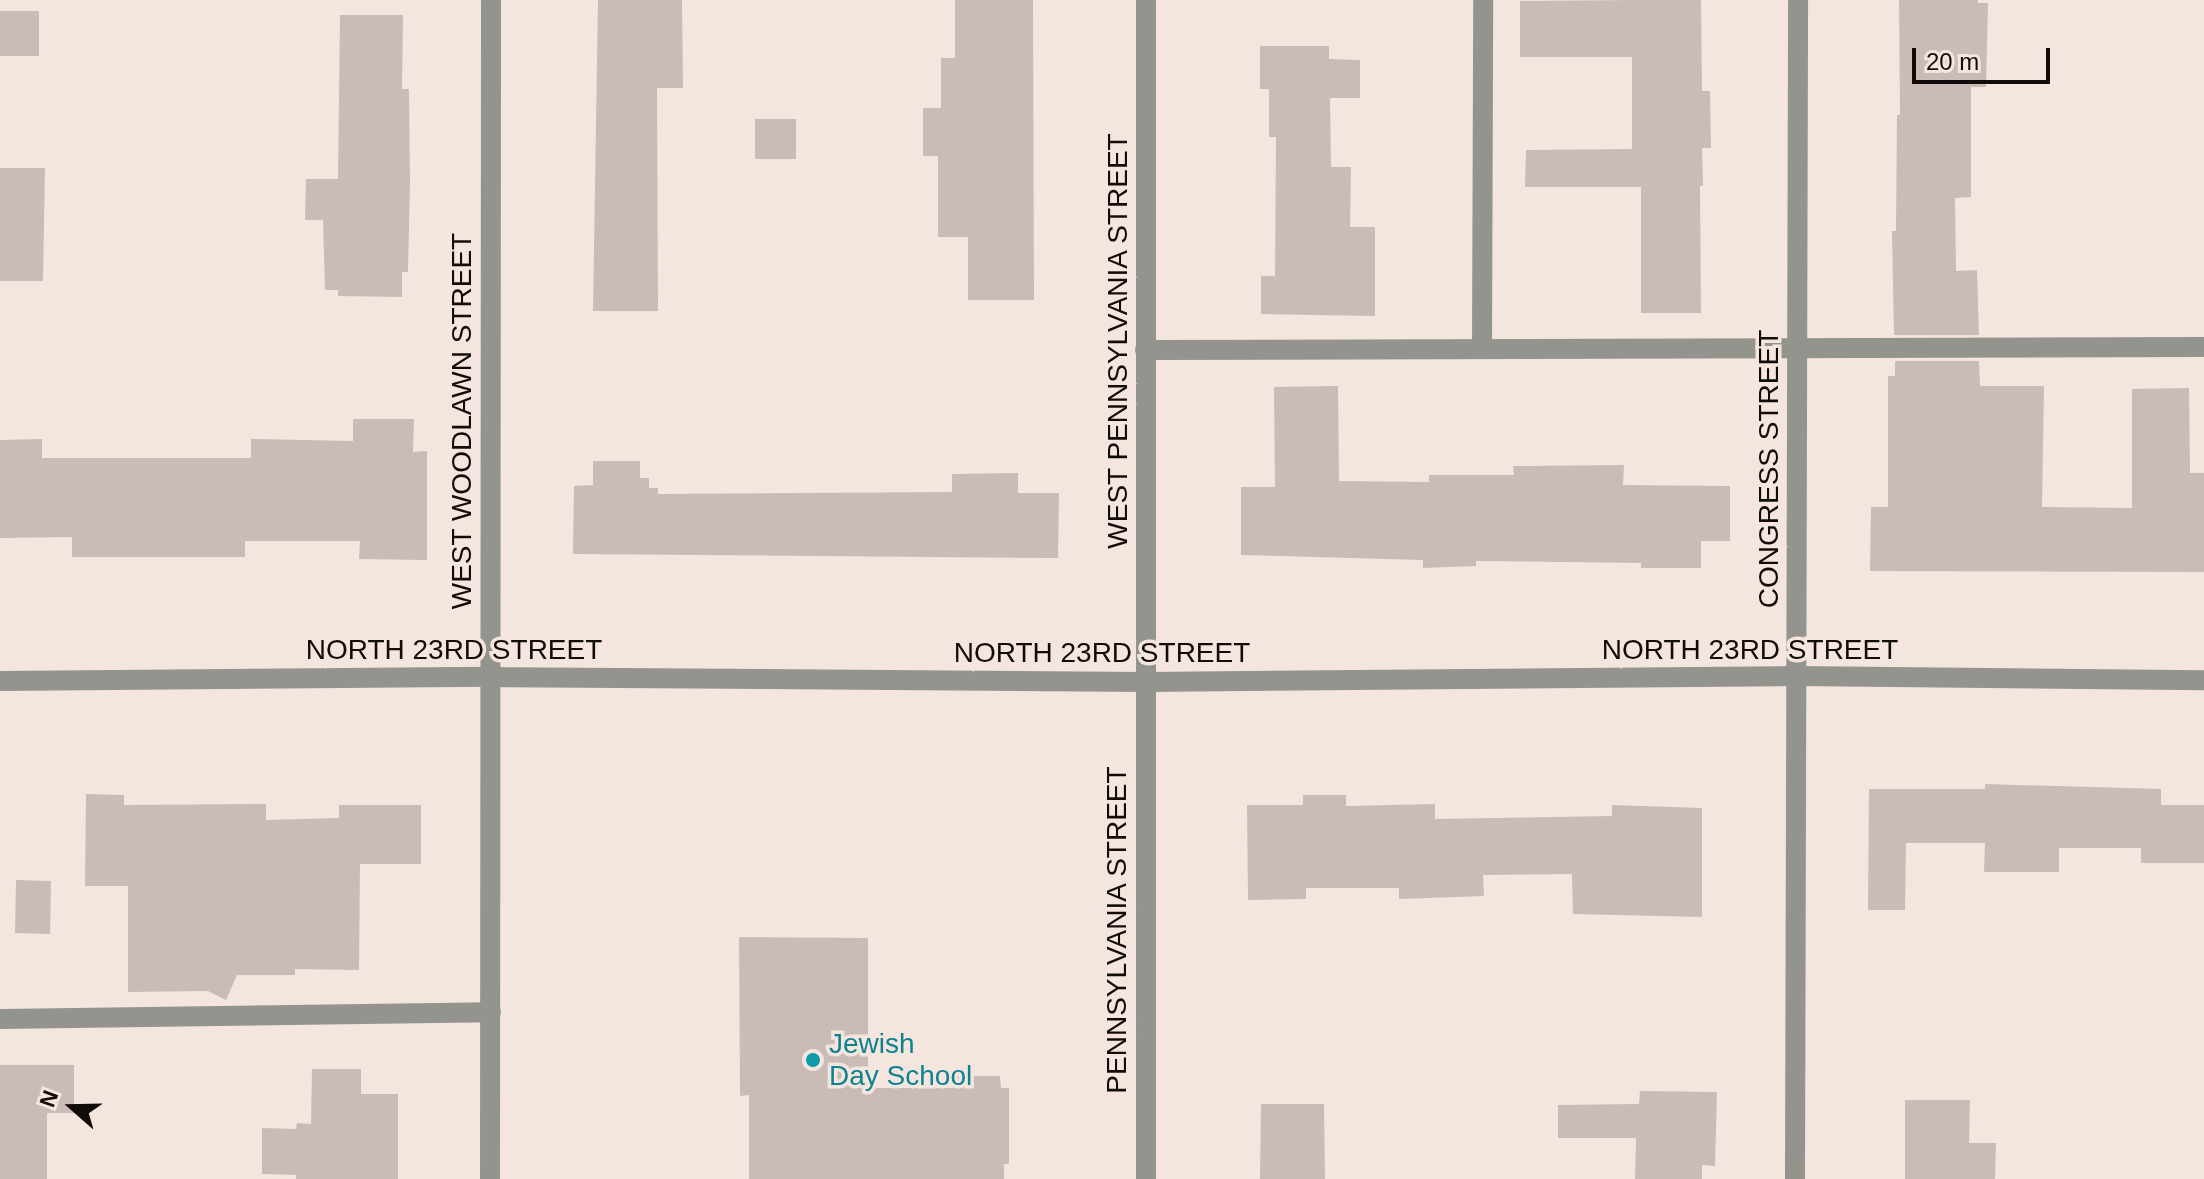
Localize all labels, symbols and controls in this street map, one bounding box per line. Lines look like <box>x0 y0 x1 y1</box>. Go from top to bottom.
scale bar <box>1916 32 2054 82</box>
text: 20 m <box>1926 48 1979 75</box>
street label: WEST PENNSYLVANIA STREET <box>1101 132 1135 550</box>
street label: WEST WOODLAWN STREET <box>445 233 479 609</box>
street label: CONGRESS STREET <box>1752 330 1786 608</box>
street label: NORTH 23RD STREET <box>306 633 602 667</box>
street label: NORTH 23RD STREET <box>1602 633 1898 667</box>
street label: NORTH 23RD STREET <box>954 636 1250 670</box>
street label: PENNSYLVANIA STREET <box>1100 766 1134 1094</box>
place label: Jewish Day School <box>829 1027 972 1093</box>
marker: Jewish Day School <box>804 1051 822 1069</box>
north arrow <box>32 1067 112 1147</box>
text: N <box>35 1087 63 1110</box>

